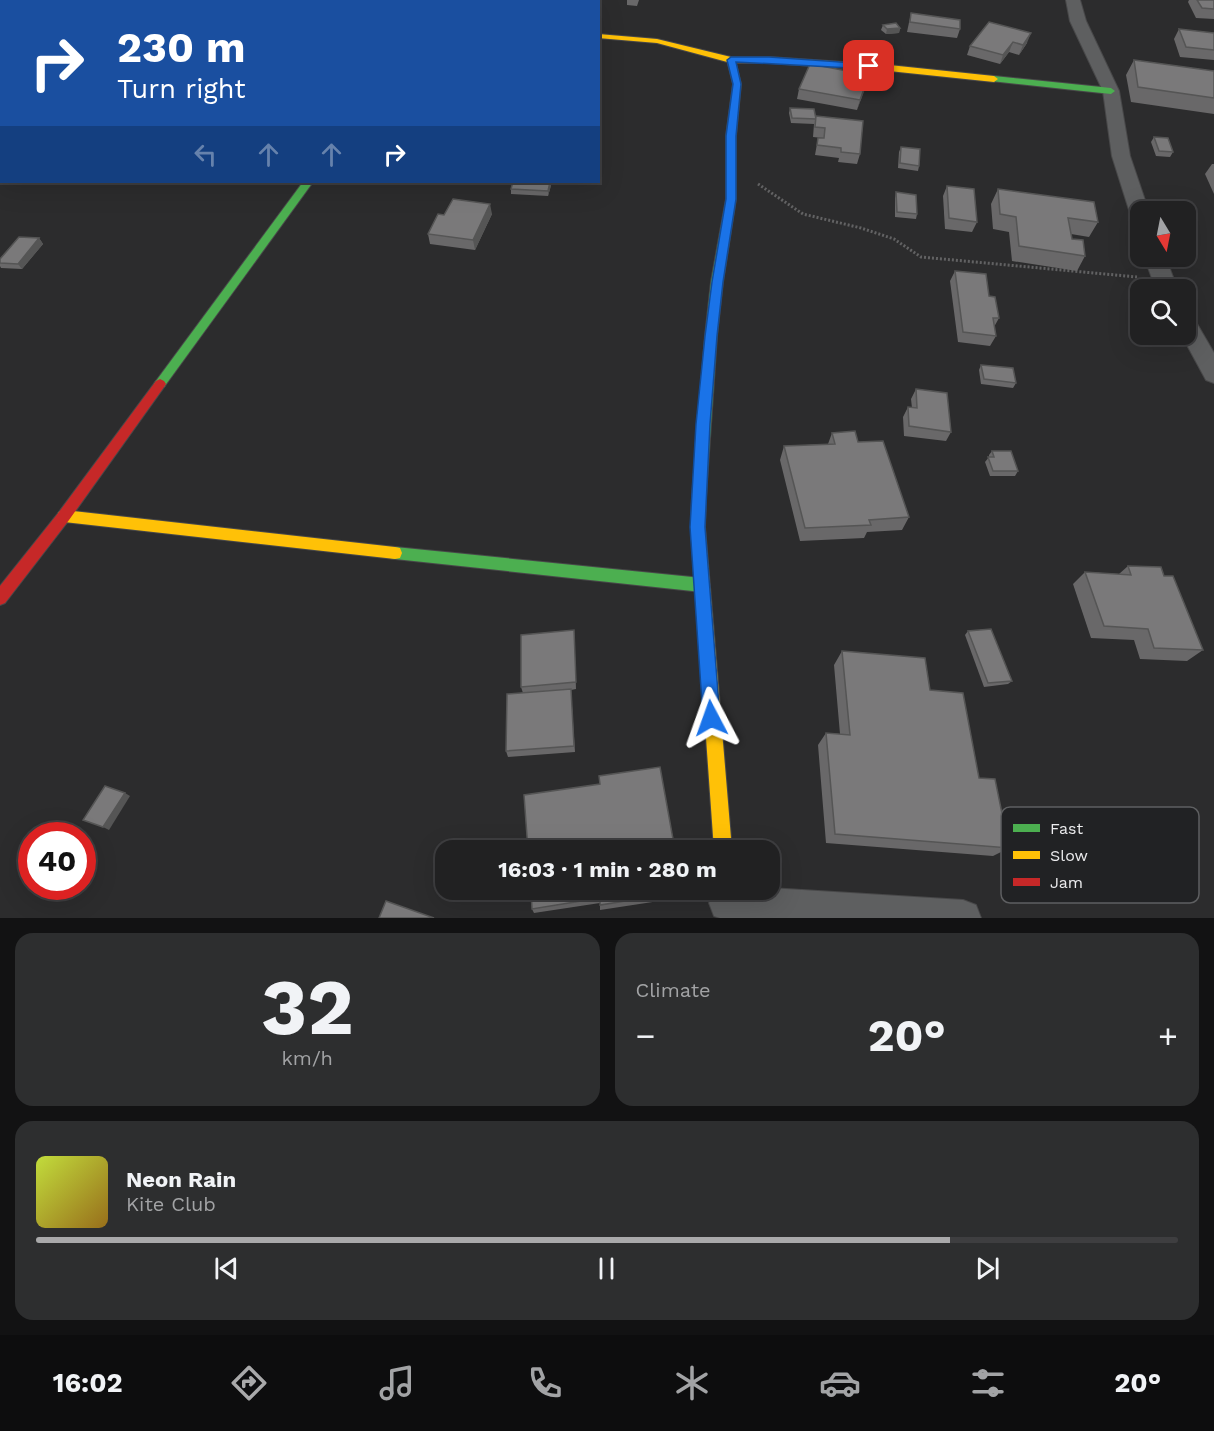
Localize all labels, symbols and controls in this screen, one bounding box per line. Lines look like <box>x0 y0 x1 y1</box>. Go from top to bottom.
text: 230 m <box>117 23 246 72</box>
icon: right <box>18 24 96 102</box>
pin <box>843 40 894 91</box>
icon: arrive <box>852 49 885 82</box>
text: Turn right <box>117 73 246 105</box>
icon: left <box>189 138 222 171</box>
icon: ahead <box>252 138 285 171</box>
icon: ahead <box>315 138 348 171</box>
icon: right <box>378 138 411 171</box>
north arrow <box>1130 201 1196 267</box>
map controls <box>1130 201 1196 345</box>
button: search <box>1130 279 1196 345</box>
position arrow <box>679 686 743 750</box>
legend <box>1001 807 1199 903</box>
text: Fast <box>1050 819 1083 838</box>
speed limit sign: 40 <box>18 822 96 900</box>
text: Slow <box>1050 846 1088 865</box>
text: 16:03 · 1 min · 280 m <box>498 857 717 882</box>
text: Jam <box>1050 873 1083 892</box>
text: 32 <box>261 961 354 1053</box>
text: Climate <box>636 978 711 1002</box>
text: 20° <box>868 1009 946 1062</box>
text: − <box>636 1016 655 1055</box>
text: + <box>1158 1016 1178 1055</box>
text: km/h <box>281 1046 333 1070</box>
text: Neon Rain <box>126 1167 236 1192</box>
text: Kite Club <box>126 1192 216 1216</box>
icon: previous <box>210 1252 243 1285</box>
icon: pause <box>590 1252 623 1285</box>
icon: next <box>971 1252 1004 1285</box>
icon: directions <box>228 1362 270 1404</box>
icon: music <box>376 1362 418 1404</box>
icon: phone <box>524 1362 566 1404</box>
icon: climate <box>671 1362 713 1404</box>
icon: car <box>819 1362 861 1404</box>
icon: filters <box>967 1362 1009 1404</box>
text: 16:02 <box>53 1367 123 1399</box>
text: 20° <box>1114 1367 1161 1399</box>

